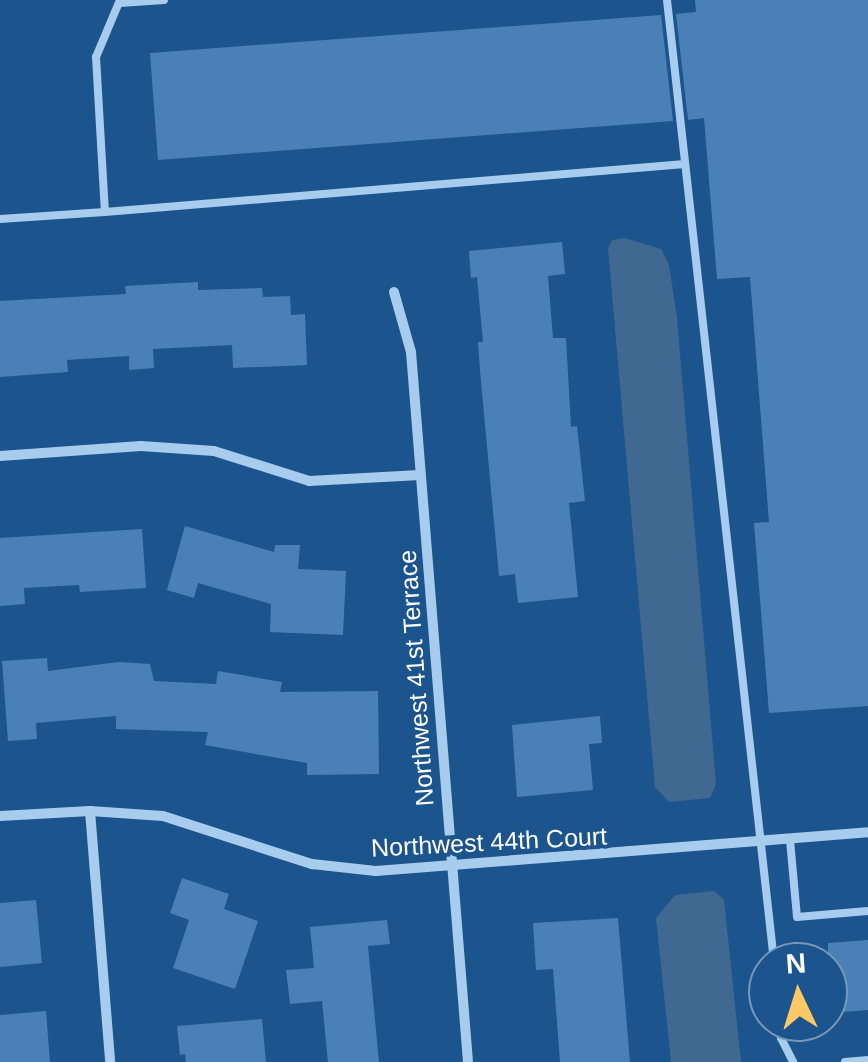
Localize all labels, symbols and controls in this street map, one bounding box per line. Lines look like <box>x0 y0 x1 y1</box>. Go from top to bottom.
street label: Northwest 41st Terrace <box>392 549 440 807</box>
street label: Northwest 44th Court <box>370 821 608 863</box>
north arrow <box>748 942 848 1042</box>
text: N <box>785 947 807 980</box>

